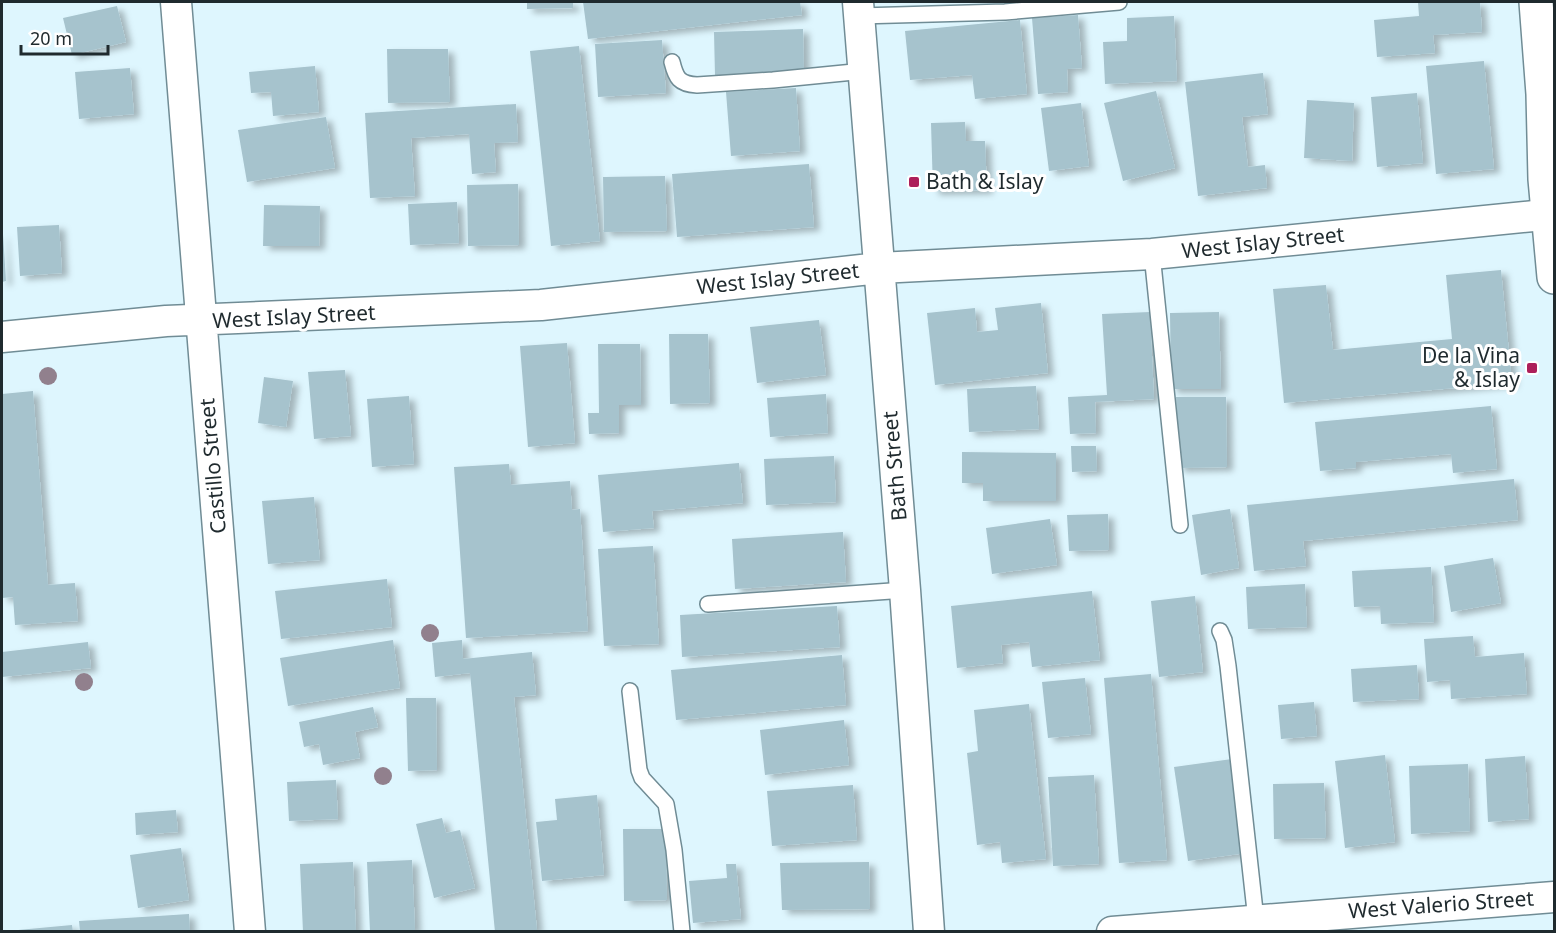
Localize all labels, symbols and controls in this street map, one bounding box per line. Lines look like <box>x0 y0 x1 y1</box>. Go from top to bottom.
scale bar <box>21 18 108 56</box>
text: 20 m <box>30 26 72 50</box>
place label: Bath & Islay <box>926 167 1044 195</box>
marker: Bath & Islay <box>907 175 921 189</box>
street label: West Islay Street <box>1180 220 1346 264</box>
street label: West Islay Street <box>695 256 861 300</box>
street label: West Islay Street <box>212 298 377 334</box>
place label: De la Vina & Islay <box>1422 341 1520 393</box>
marker: De la Vina & Islay <box>1525 361 1539 375</box>
street label: Castillo Street <box>192 397 232 535</box>
street label: Bath Street <box>875 410 913 522</box>
street label: West Valerio Street <box>1347 884 1535 924</box>

